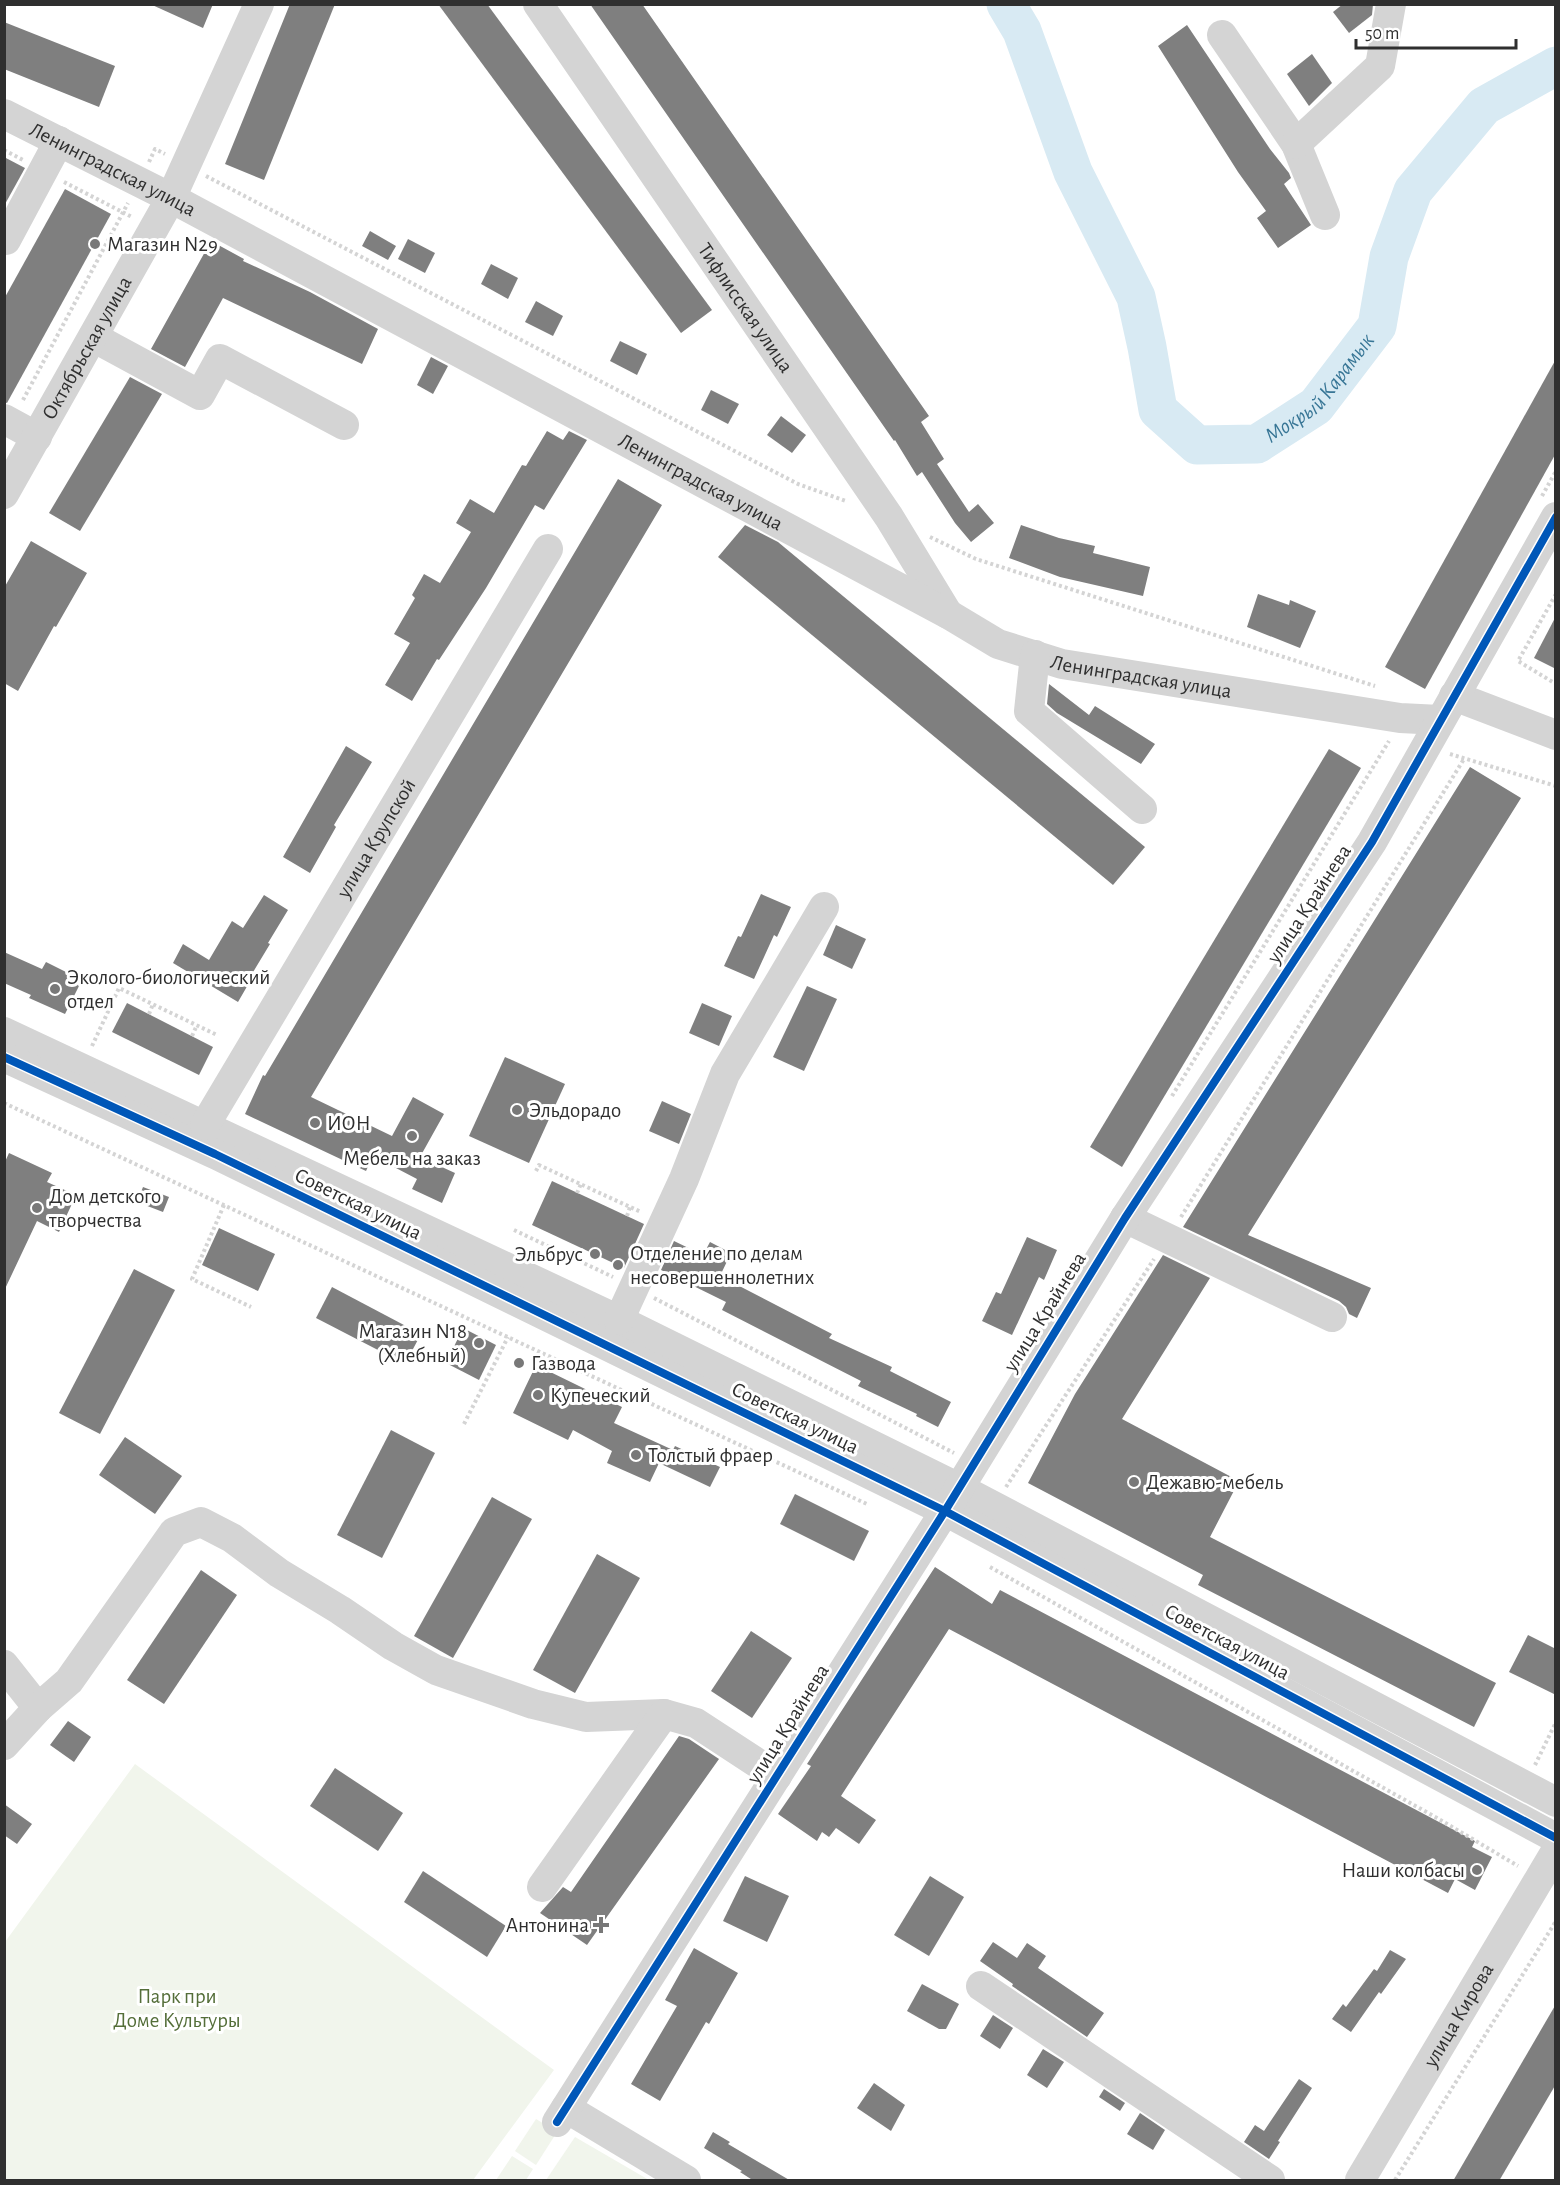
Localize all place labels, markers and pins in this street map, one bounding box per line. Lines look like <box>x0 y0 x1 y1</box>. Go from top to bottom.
place label: Магазин N29 <box>107 234 218 255</box>
marker: Магазин N29 <box>88 237 102 251</box>
place label: Эколого-биологический отдел <box>67 967 271 1012</box>
marker: Эколого-биологический отдел <box>48 982 62 996</box>
place label: Эльдорадо <box>529 1100 621 1121</box>
marker: Эльдорадо <box>510 1103 524 1117</box>
place label: ИОН <box>327 1113 371 1134</box>
marker: ИОН <box>308 1116 322 1130</box>
marker: Мебель на заказ <box>405 1129 419 1143</box>
place label: Мебель на заказ <box>343 1148 481 1169</box>
place label: Дом детского творчества <box>48 1186 161 1231</box>
marker: Дом детского творчества <box>30 1201 44 1215</box>
place label: Отделение по делам несовершеннолетних <box>630 1243 814 1288</box>
place label: Эльбрус <box>515 1244 583 1265</box>
marker: Эльбрус <box>588 1247 602 1261</box>
marker: Отделение по делам несовершеннолетних <box>611 1258 625 1272</box>
place label: Магазин N18 (Хлебный) <box>358 1321 467 1366</box>
marker: Магазин N18 (Хлебный) <box>472 1336 486 1350</box>
place label: Газвода <box>531 1353 596 1374</box>
marker: Газвода <box>512 1356 526 1370</box>
place label: Купеческий <box>550 1385 651 1406</box>
marker: Купеческий <box>531 1388 545 1402</box>
place label: Толстый фраер <box>648 1445 773 1466</box>
marker: Толстый фраер <box>629 1448 643 1462</box>
place label: Дежавю-мебель <box>1146 1472 1283 1493</box>
marker: Дежавю-мебель <box>1127 1475 1141 1489</box>
place label: Наши колбасы <box>1341 1860 1465 1881</box>
marker: Наши колбасы <box>1470 1863 1484 1877</box>
place label: Антонина <box>506 1915 589 1936</box>
marker: Антонина <box>594 1918 608 1932</box>

